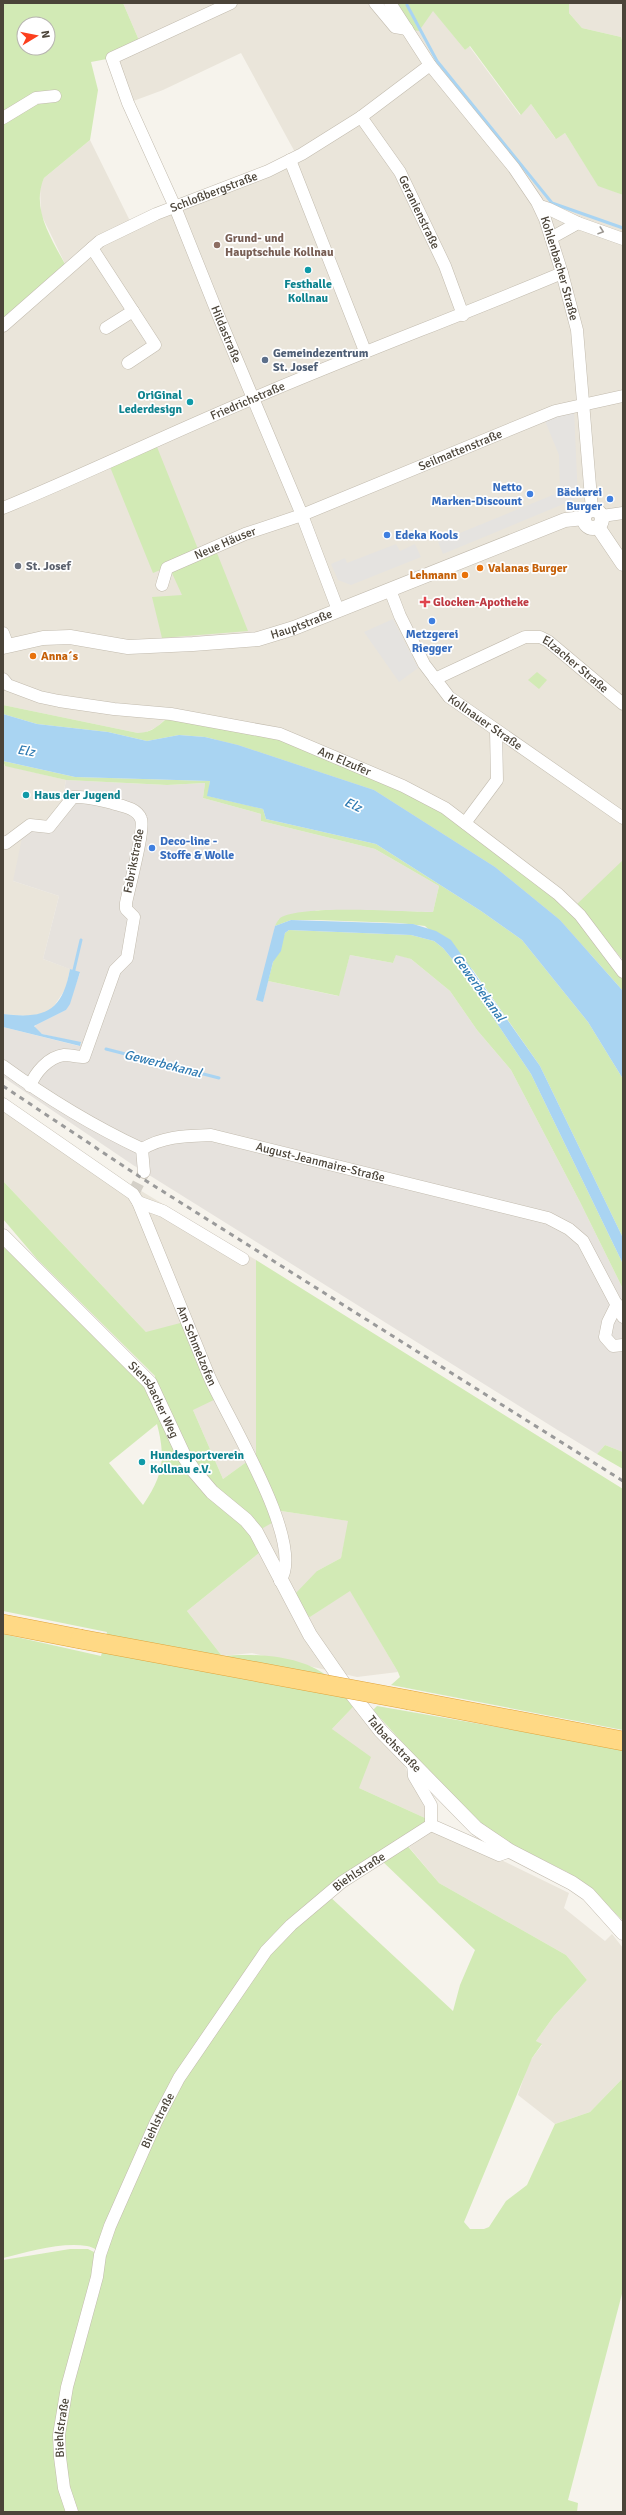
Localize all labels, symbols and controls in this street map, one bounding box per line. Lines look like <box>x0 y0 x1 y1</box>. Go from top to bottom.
north arrow <box>16 16 56 56</box>
text: N <box>38 29 52 39</box>
street label: Schloßbergstraße <box>168 168 260 215</box>
street label: Geranienstraße <box>395 173 443 252</box>
street label: Kohlenbacher Straße <box>537 214 582 322</box>
one-way arrow <box>597 226 604 235</box>
place label: Grund- und Hauptschule Kollnau <box>225 231 334 260</box>
marker: Grund- und Hauptschule Kollnau <box>212 240 222 250</box>
marker: Festhalle Kollnau <box>303 265 313 275</box>
place label: Festhalle Kollnau <box>284 277 332 306</box>
street label: Hildastraße <box>208 303 245 365</box>
place label: Gemeindezentrum St. Josef <box>273 346 369 375</box>
marker: Gemeindezentrum St. Josef <box>260 355 270 365</box>
street label: Friedrichstraße <box>208 378 287 423</box>
place label: OriGinal Lederdesign <box>118 388 182 417</box>
marker: OriGinal Lederdesign <box>185 397 195 407</box>
street label: Seilmattenstraße <box>416 426 504 474</box>
place label: Netto Marken-Discount <box>432 480 523 509</box>
place label: Bäckerei Burger <box>557 485 602 514</box>
marker: Netto Marken-Discount <box>525 489 535 499</box>
marker: Bäckerei Burger <box>605 494 615 504</box>
street label: Neue Häuser <box>192 523 258 563</box>
place label: Edeka Kools <box>395 528 459 543</box>
marker: Edeka Kools <box>382 530 392 540</box>
place label: St. Josef <box>26 559 71 574</box>
marker: St. Josef <box>13 561 23 571</box>
place label: Valanas Burger <box>488 561 568 576</box>
marker: Valanas Burger <box>475 563 485 573</box>
place label: Lehmann <box>409 568 457 583</box>
marker: Lehmann <box>460 570 470 580</box>
place label: Glocken-Apotheke <box>433 595 529 610</box>
marker: Glocken-Apotheke <box>420 597 430 607</box>
street label: Hauptstraße <box>269 606 335 642</box>
marker: Metzgerei Riegger <box>427 616 437 626</box>
place label: Metzgerei Riegger <box>406 627 458 656</box>
street label: Elzacher Straße <box>540 632 612 696</box>
place label: Anna´s <box>41 649 79 664</box>
marker: Anna´s <box>28 651 38 661</box>
street label: Kollnauer Straße <box>445 691 525 753</box>
water label: Elz <box>16 742 37 761</box>
street label: Am Elzufer <box>316 743 374 779</box>
place label: Haus der Jugend <box>34 788 121 803</box>
marker: Haus der Jugend <box>21 790 31 800</box>
water label: Elz <box>342 794 365 816</box>
street label: Fabrikstraße <box>120 827 148 895</box>
place label: Deco-line - Stoffe & Wolle <box>160 834 234 863</box>
marker: Deco-line - Stoffe & Wolle <box>147 843 157 853</box>
water label: Gewerbekanal <box>449 951 509 1026</box>
water label: Gewerbekanal <box>123 1047 204 1082</box>
street label: August-Jeanmaire-Straße <box>254 1139 387 1185</box>
street label: Am Schmelzofen <box>174 1303 220 1388</box>
street label: Siensbacher Weg <box>125 1358 182 1440</box>
place label: Hundesportverein Kollnau e.V. <box>150 1448 245 1477</box>
marker: Hundesportverein Kollnau e.V. <box>137 1457 147 1467</box>
street label: Talbachstraße <box>364 1712 425 1775</box>
street label: Biehlstraße <box>329 1849 388 1894</box>
street label: Biehlstraße <box>138 2090 178 2151</box>
street label: Biehlstraße <box>51 2397 73 2458</box>

